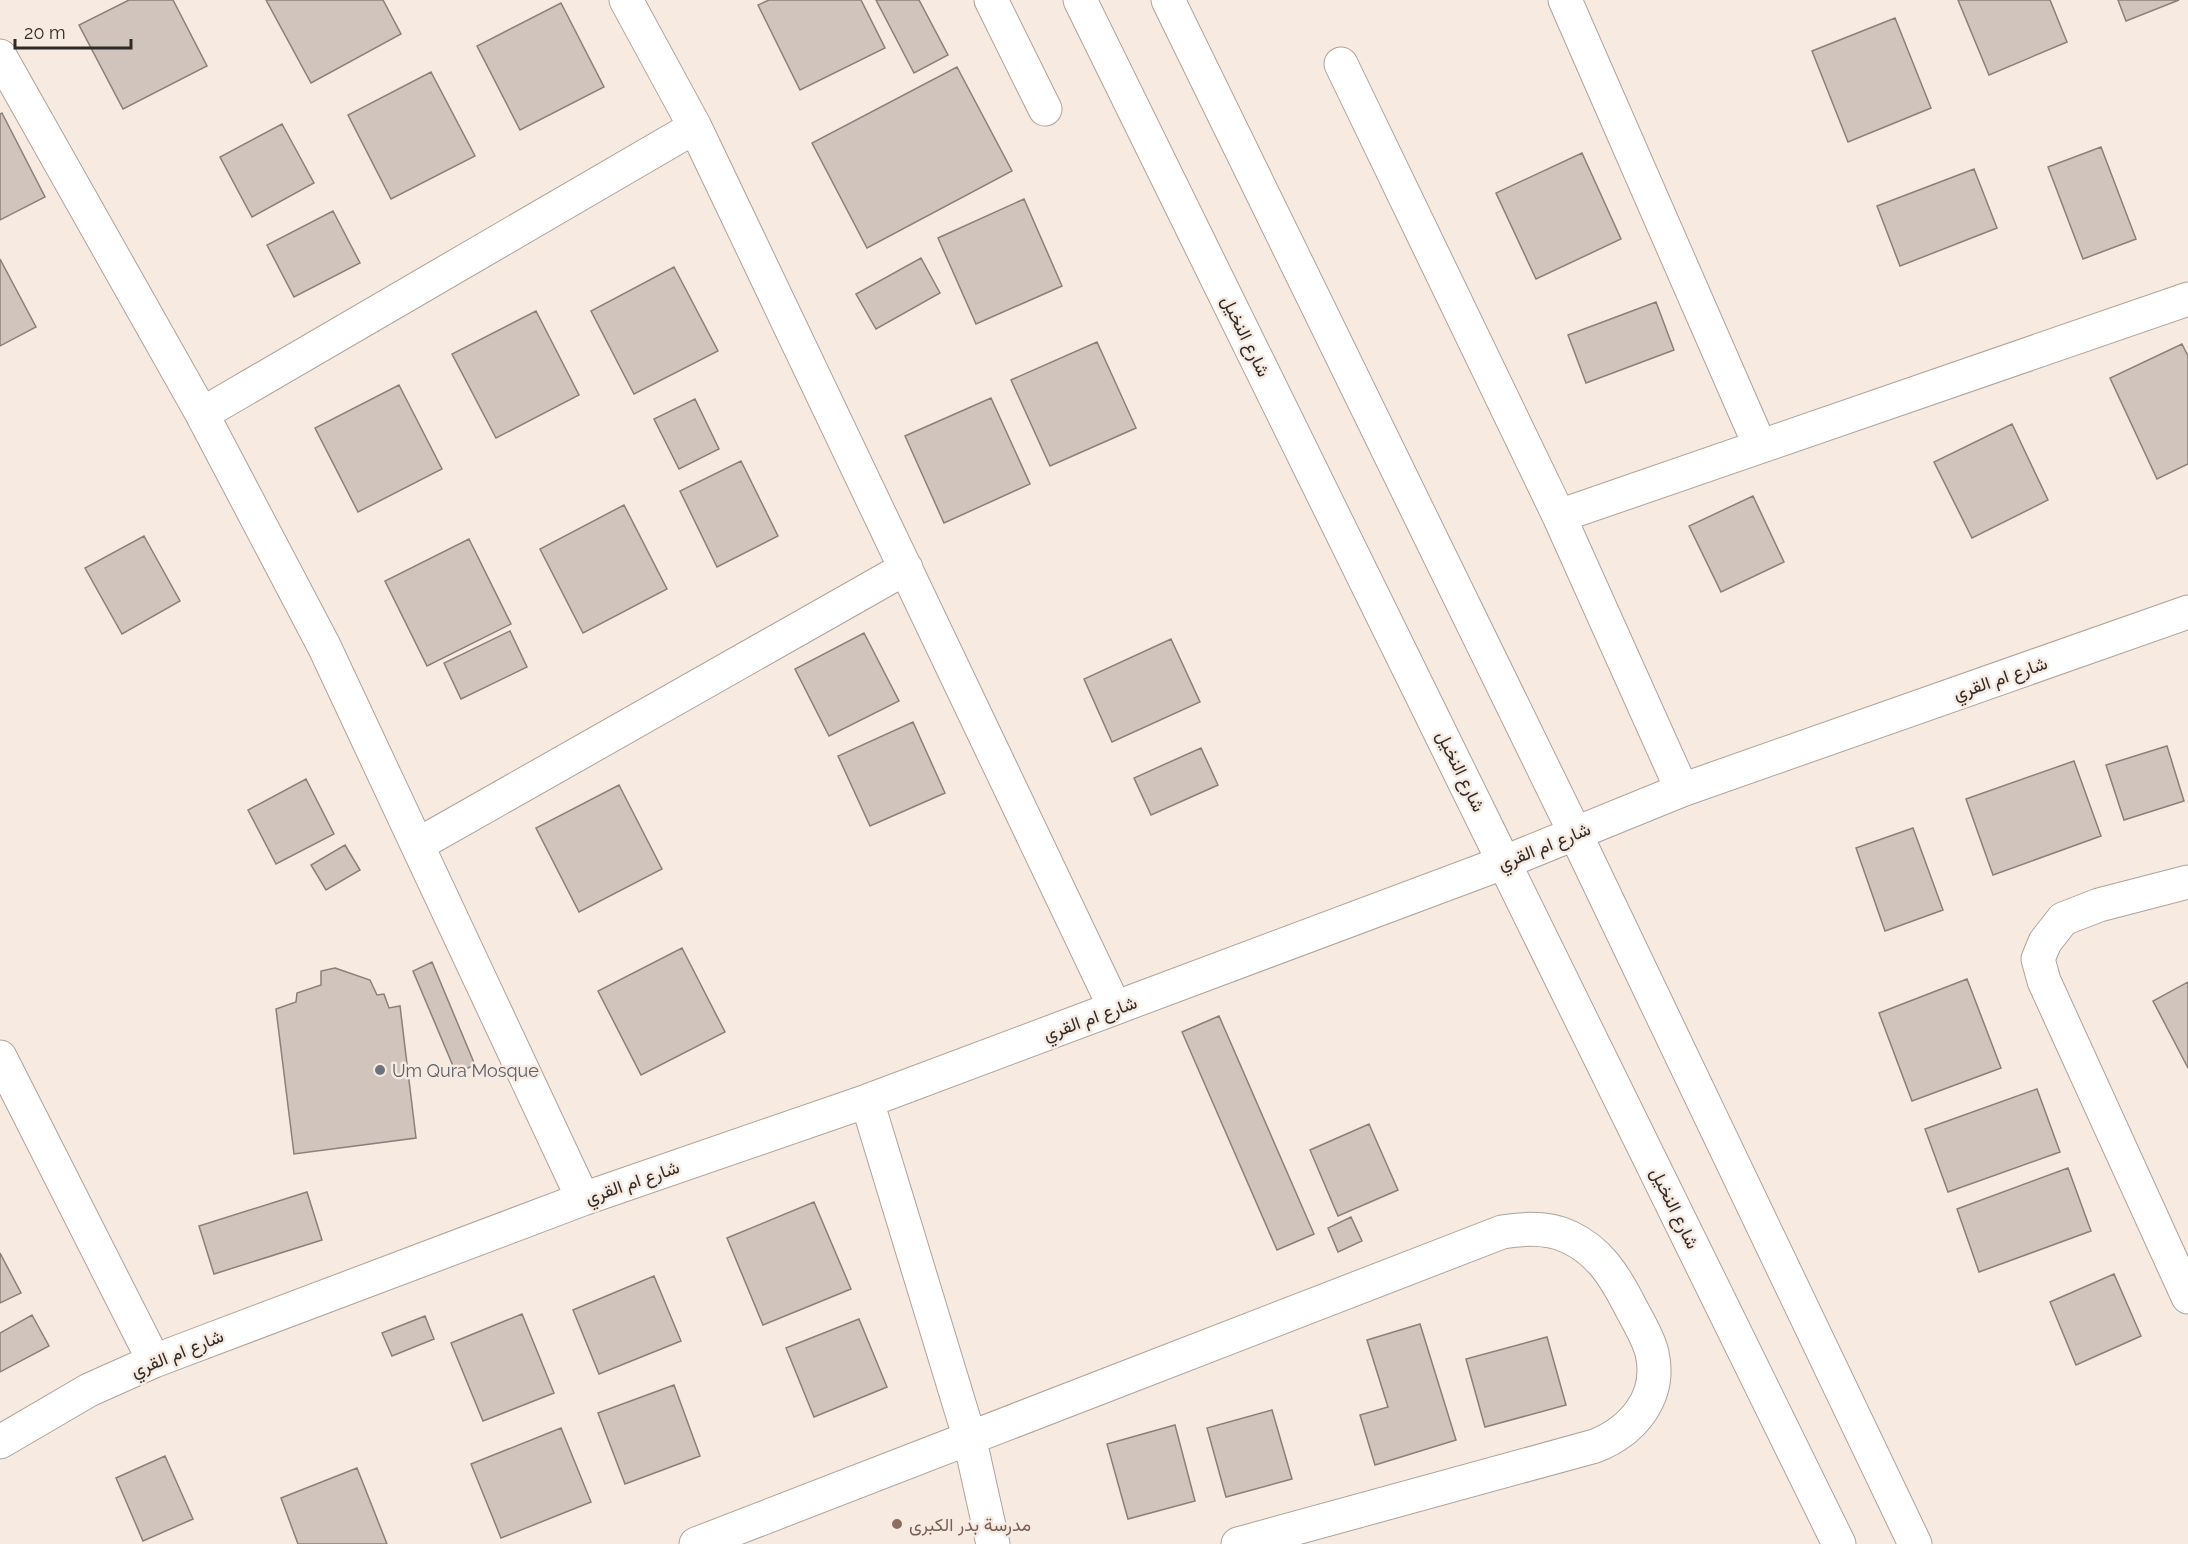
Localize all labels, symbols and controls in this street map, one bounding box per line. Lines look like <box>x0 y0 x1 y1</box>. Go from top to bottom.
scale bar <box>15 12 130 50</box>
text: 20 m <box>24 22 66 43</box>
street label: شارع النخيل <box>1216 292 1275 381</box>
street label: شارع ام القري <box>1950 652 2051 709</box>
street label: شارع النخيل <box>1431 727 1490 816</box>
street label: شارع ام القري <box>1495 818 1595 879</box>
street label: شارع ام القري <box>1040 991 1141 1049</box>
place label: Um Qura Mosque <box>392 1060 539 1081</box>
marker: Um Qura Mosque <box>373 1063 387 1077</box>
street label: شارع ام القري <box>582 1156 683 1213</box>
street label: شارع النخيل <box>1645 1164 1704 1253</box>
street label: شارع ام القري <box>128 1325 228 1386</box>
place label: مدرسة بدر الكبرى <box>909 1514 1031 1536</box>
marker: مدرسة بدر الكبرى <box>890 1517 904 1531</box>

